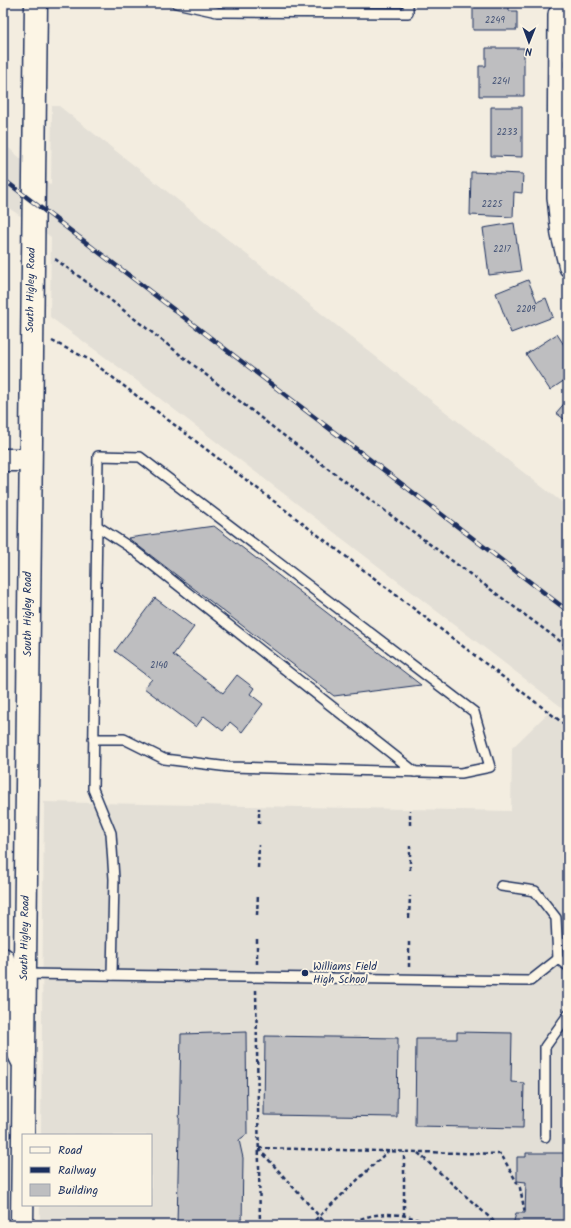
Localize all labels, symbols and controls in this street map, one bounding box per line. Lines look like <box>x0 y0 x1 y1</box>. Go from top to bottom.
house number: 2249 <box>485 13 506 28</box>
north arrow <box>509 22 549 62</box>
text: N <box>525 42 532 60</box>
house number: 2241 <box>492 74 510 89</box>
house number: 2233 <box>497 125 517 140</box>
house number: 2225 <box>482 197 503 212</box>
house number: 2217 <box>493 242 512 257</box>
street label: South Higley Road <box>21 247 41 333</box>
house number: 2209 <box>516 302 536 317</box>
street label: South Higley Road <box>19 571 37 657</box>
house number: 2140 <box>150 658 168 673</box>
street label: South Higley Road <box>15 895 35 981</box>
place label: Williams Field High School <box>313 958 377 989</box>
marker: Williams Field High School <box>300 968 310 978</box>
legend <box>22 1134 152 1206</box>
text: Road <box>58 1141 83 1160</box>
text: Railway <box>58 1161 96 1180</box>
text: Building <box>58 1181 98 1200</box>

